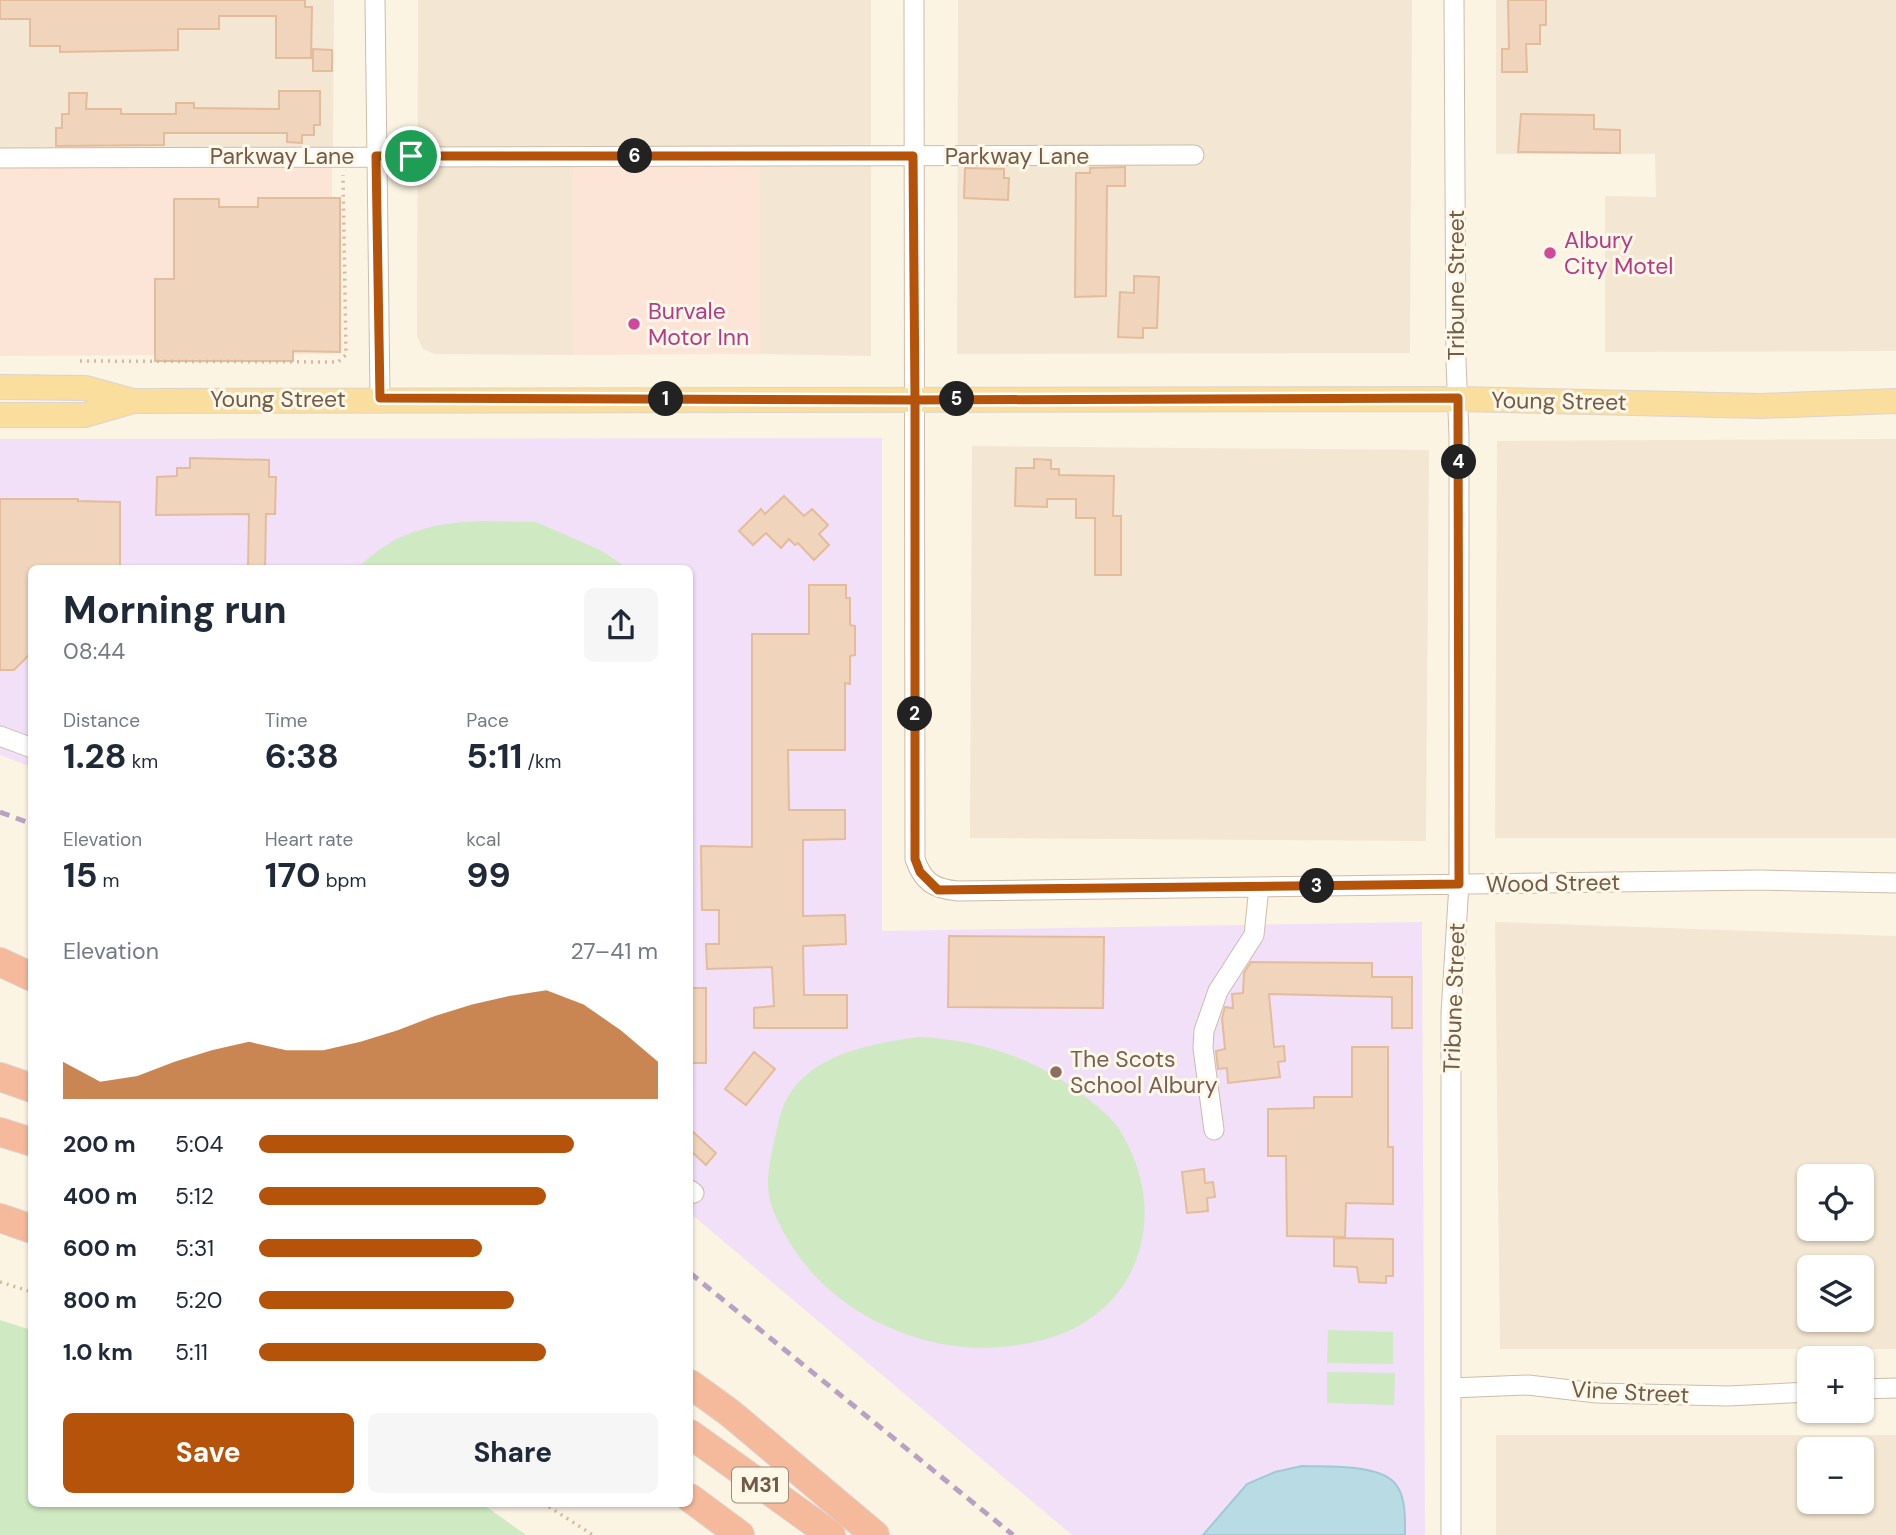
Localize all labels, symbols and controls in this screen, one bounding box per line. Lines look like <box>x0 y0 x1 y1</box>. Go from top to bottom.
pin <box>381 126 441 186</box>
icon: arrive <box>392 137 430 175</box>
pin: 6 <box>618 138 652 174</box>
street label: Parkway Lane <box>210 141 354 171</box>
street label: Parkway Lane <box>945 141 1089 171</box>
text: 6 <box>628 143 641 168</box>
street label: Tribune Street <box>1441 210 1471 360</box>
place label: Albury City Motel <box>1564 225 1673 281</box>
marker: Albury City Motel <box>1542 245 1558 261</box>
place label: Burvale Motor Inn <box>648 296 749 352</box>
marker: Burvale Motor Inn <box>626 316 642 332</box>
pin: 1 <box>648 382 684 416</box>
pin: 5 <box>940 382 974 416</box>
street label: Young Street <box>210 384 346 414</box>
street label: Young Street <box>1491 385 1627 417</box>
text: 1 <box>662 386 669 411</box>
text: 5 <box>951 386 962 411</box>
pin: 4 <box>1442 444 1476 480</box>
text: 4 <box>1452 449 1465 474</box>
text: Morning run <box>63 585 287 635</box>
button: share <box>584 588 658 662</box>
text: 08:44 <box>63 636 125 666</box>
pin: 2 <box>898 696 932 732</box>
text: 2 <box>909 701 920 726</box>
text: Distance <box>63 708 140 733</box>
text: Time <box>265 708 308 733</box>
text: Pace <box>466 708 509 733</box>
text: 1.28 <box>63 733 127 779</box>
text: 6:38 <box>265 733 339 779</box>
text: 5:11 <box>466 733 522 779</box>
text: km <box>127 749 158 774</box>
text: /km <box>522 749 561 774</box>
text: Elevation <box>63 827 142 852</box>
text: Heart rate <box>265 827 353 852</box>
text: kcal <box>466 827 501 852</box>
text: 15 <box>63 852 98 898</box>
text: 170 <box>265 852 321 898</box>
text: 99 <box>466 852 511 898</box>
street label: Wood Street <box>1486 867 1620 899</box>
text: m <box>98 868 120 893</box>
text: bpm <box>321 868 366 893</box>
pin: 3 <box>1300 868 1334 903</box>
text: 3 <box>1311 873 1322 898</box>
street label: Tribune Street <box>1436 922 1472 1074</box>
text: Elevation <box>63 936 159 966</box>
text: 27–41 m <box>571 936 658 966</box>
place label: The Scots School Albury <box>1070 1044 1218 1100</box>
marker: The Scots School Albury <box>1048 1064 1064 1080</box>
text: 200 m <box>63 1129 136 1159</box>
text: 5:04 <box>175 1129 223 1159</box>
map controls <box>1797 1164 1874 1514</box>
button: locate <box>1797 1164 1874 1241</box>
text: 400 m <box>63 1181 137 1211</box>
text: 5:12 <box>175 1181 214 1211</box>
text: 600 m <box>63 1233 137 1263</box>
text: 5:31 <box>175 1233 214 1263</box>
button: layers <box>1797 1255 1874 1332</box>
text: 800 m <box>63 1285 137 1315</box>
text: 5:20 <box>175 1285 222 1315</box>
text: 1.0 km <box>63 1337 133 1367</box>
text: 5:11 <box>175 1337 208 1367</box>
button: + <box>1797 1346 1874 1423</box>
street label: Vine Street <box>1570 1374 1690 1410</box>
button: Save <box>63 1413 354 1493</box>
button: Share <box>368 1413 658 1493</box>
button: − <box>1797 1437 1874 1514</box>
road number: M31 <box>732 1468 788 1502</box>

